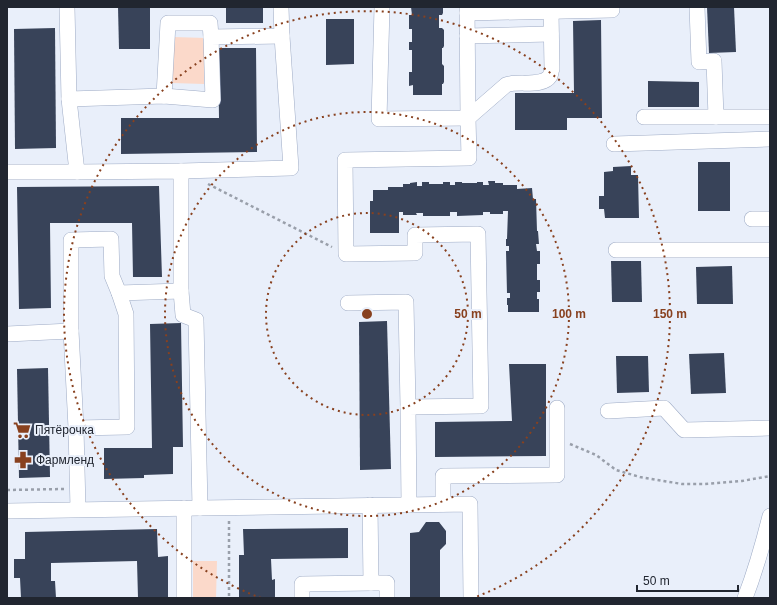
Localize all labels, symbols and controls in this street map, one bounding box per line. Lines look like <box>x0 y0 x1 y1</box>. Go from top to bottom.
centre of rings <box>360 307 374 321</box>
text: 50 m <box>454 307 482 321</box>
text: 100 m <box>552 307 586 321</box>
text: 150 m <box>653 307 687 321</box>
supermarket icon: Пятёрочка <box>12 420 32 440</box>
place label: Пятёрочка <box>35 423 94 437</box>
pharmacy icon: Фармленд <box>13 450 33 470</box>
place label: Фармленд <box>36 453 94 467</box>
scale bar <box>637 567 738 593</box>
text: 50 m <box>643 574 670 588</box>

